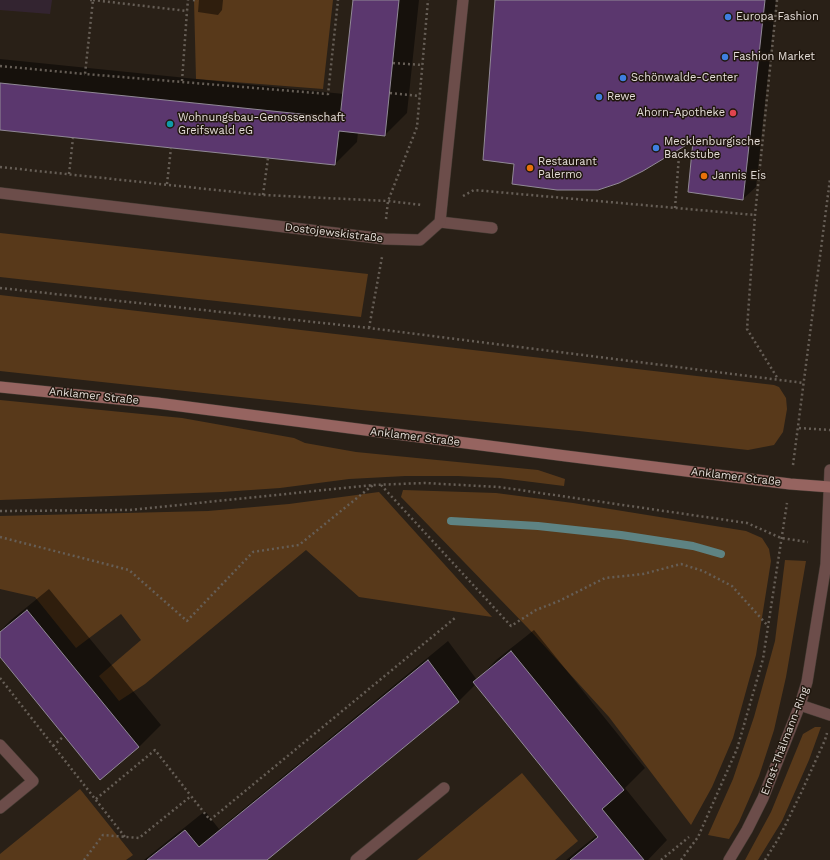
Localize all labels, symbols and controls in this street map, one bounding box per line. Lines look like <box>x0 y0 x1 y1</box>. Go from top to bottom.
place label: Europa Fashion <box>736 10 819 24</box>
marker: Europa Fashion <box>723 12 733 22</box>
place label: Fashion Market <box>733 50 815 64</box>
marker: Fashion Market <box>720 52 730 62</box>
place label: Schönwalde-Center <box>631 71 738 85</box>
marker: Schönwalde-Center <box>618 73 628 83</box>
place label: Rewe <box>607 90 636 104</box>
marker: Rewe <box>594 92 604 102</box>
place label: Ahorn-Apotheke <box>637 106 725 120</box>
marker: Ahorn-Apotheke <box>728 108 738 118</box>
place label: Wohnungsbau-Genossenschaft Greifswald eG <box>178 111 345 137</box>
marker: Wohnungsbau-Genossenschaft Greifswald eG <box>165 119 175 129</box>
place label: Mecklenburgische Backstube <box>664 135 760 161</box>
marker: Mecklenburgische Backstube <box>651 143 661 153</box>
place label: Restaurant Palermo <box>538 155 597 181</box>
marker: Restaurant Palermo <box>525 163 535 173</box>
place label: Jannis Eis <box>712 169 766 183</box>
marker: Jannis Eis <box>699 171 709 181</box>
street label: Dostojewskistraße <box>284 220 384 246</box>
street label: Anklamer Straße <box>48 385 140 407</box>
street label: Anklamer Straße <box>369 425 461 449</box>
street label: Anklamer Straße <box>690 465 782 489</box>
street label: Ernst-Thälmann-Ring <box>758 685 812 797</box>

